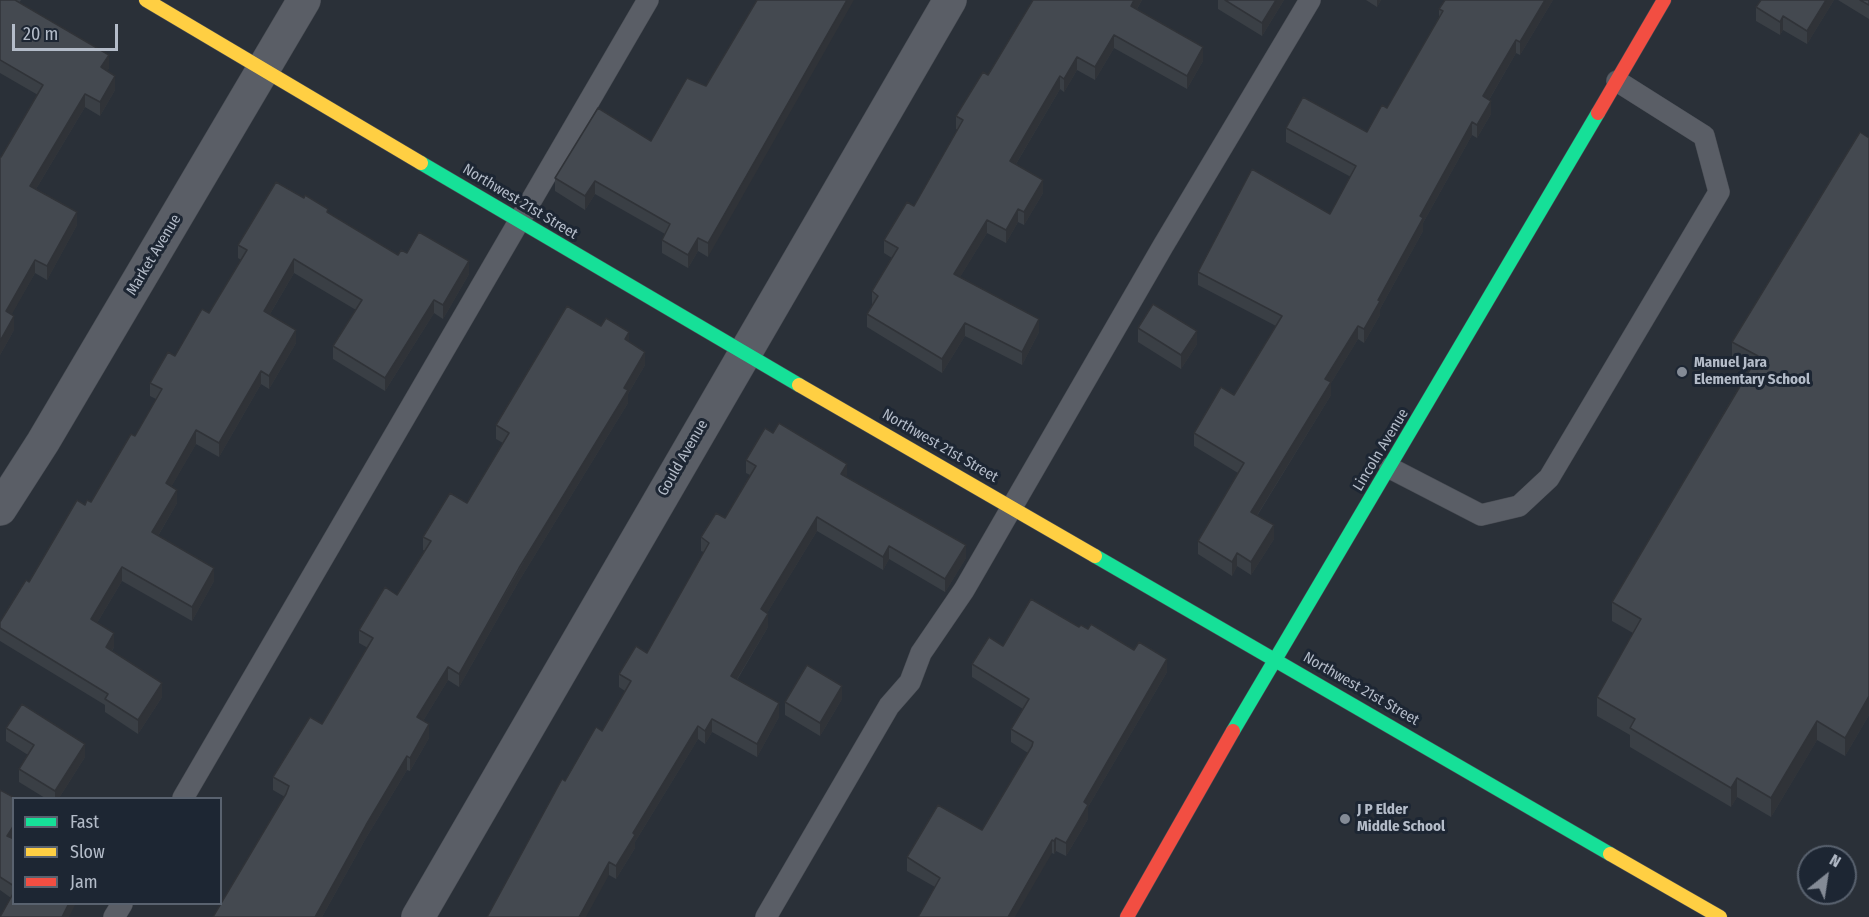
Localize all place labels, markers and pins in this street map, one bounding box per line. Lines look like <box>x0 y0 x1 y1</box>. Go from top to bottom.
place label: Manuel Jara Elementary School <box>1694 354 1810 389</box>
marker: Manuel Jara Elementary School <box>1675 365 1689 379</box>
place label: J P Elder Middle School <box>1357 801 1445 836</box>
marker: J P Elder Middle School <box>1338 812 1352 826</box>

